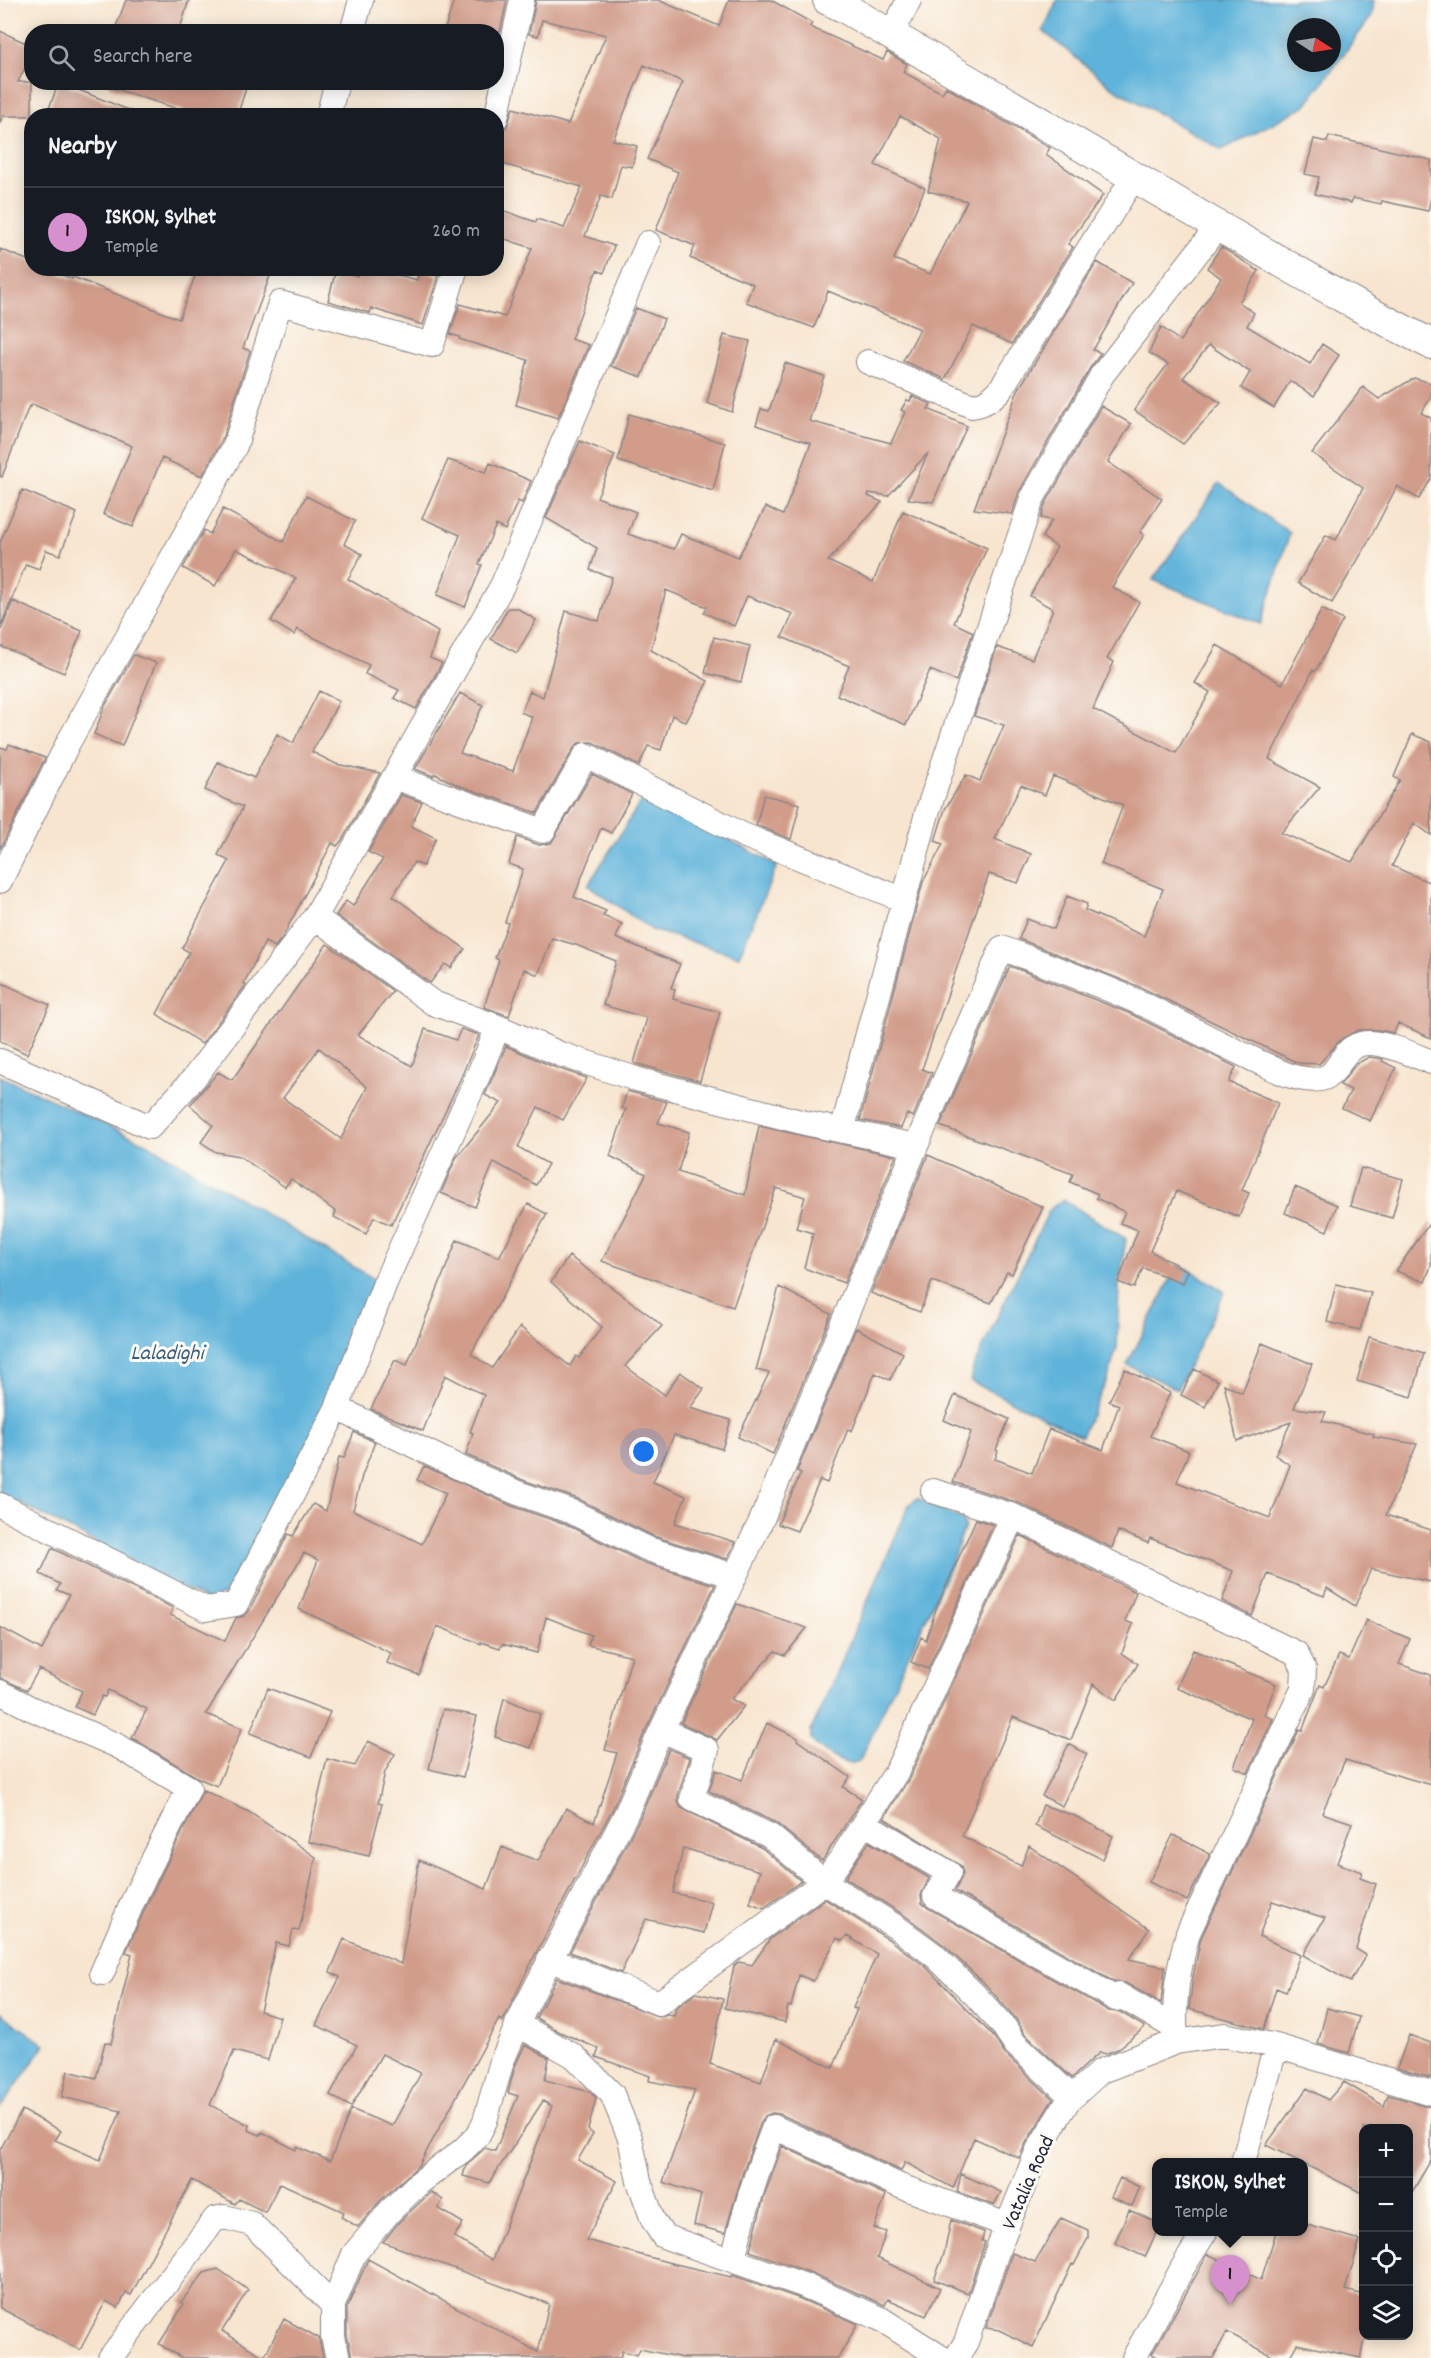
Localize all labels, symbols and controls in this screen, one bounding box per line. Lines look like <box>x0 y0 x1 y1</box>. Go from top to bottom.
north arrow <box>1287 18 1341 72</box>
search box <box>24 24 504 90</box>
icon: search <box>45 41 78 74</box>
text: Search here <box>93 42 192 73</box>
text: Nearby <box>48 129 116 166</box>
text: ISKON, Sylhet <box>105 203 216 234</box>
text: 1 <box>65 218 70 246</box>
text: 260 m <box>432 218 480 246</box>
text: Temple <box>105 234 158 262</box>
water label: Laladighi <box>131 1339 206 1370</box>
your location <box>629 1437 658 1466</box>
map controls <box>1359 2124 1413 2340</box>
button: + <box>1359 2124 1413 2178</box>
street label: Vatalia Road <box>996 2131 1064 2235</box>
popup <box>1152 2158 1308 2236</box>
text: ISKON, Sylhet <box>1174 2168 1286 2199</box>
button: − <box>1359 2178 1413 2232</box>
text: Temple <box>1174 2199 1228 2227</box>
button: locate <box>1359 2232 1413 2286</box>
pin: 1 <box>1210 2256 1250 2305</box>
button: layers <box>1359 2286 1413 2340</box>

